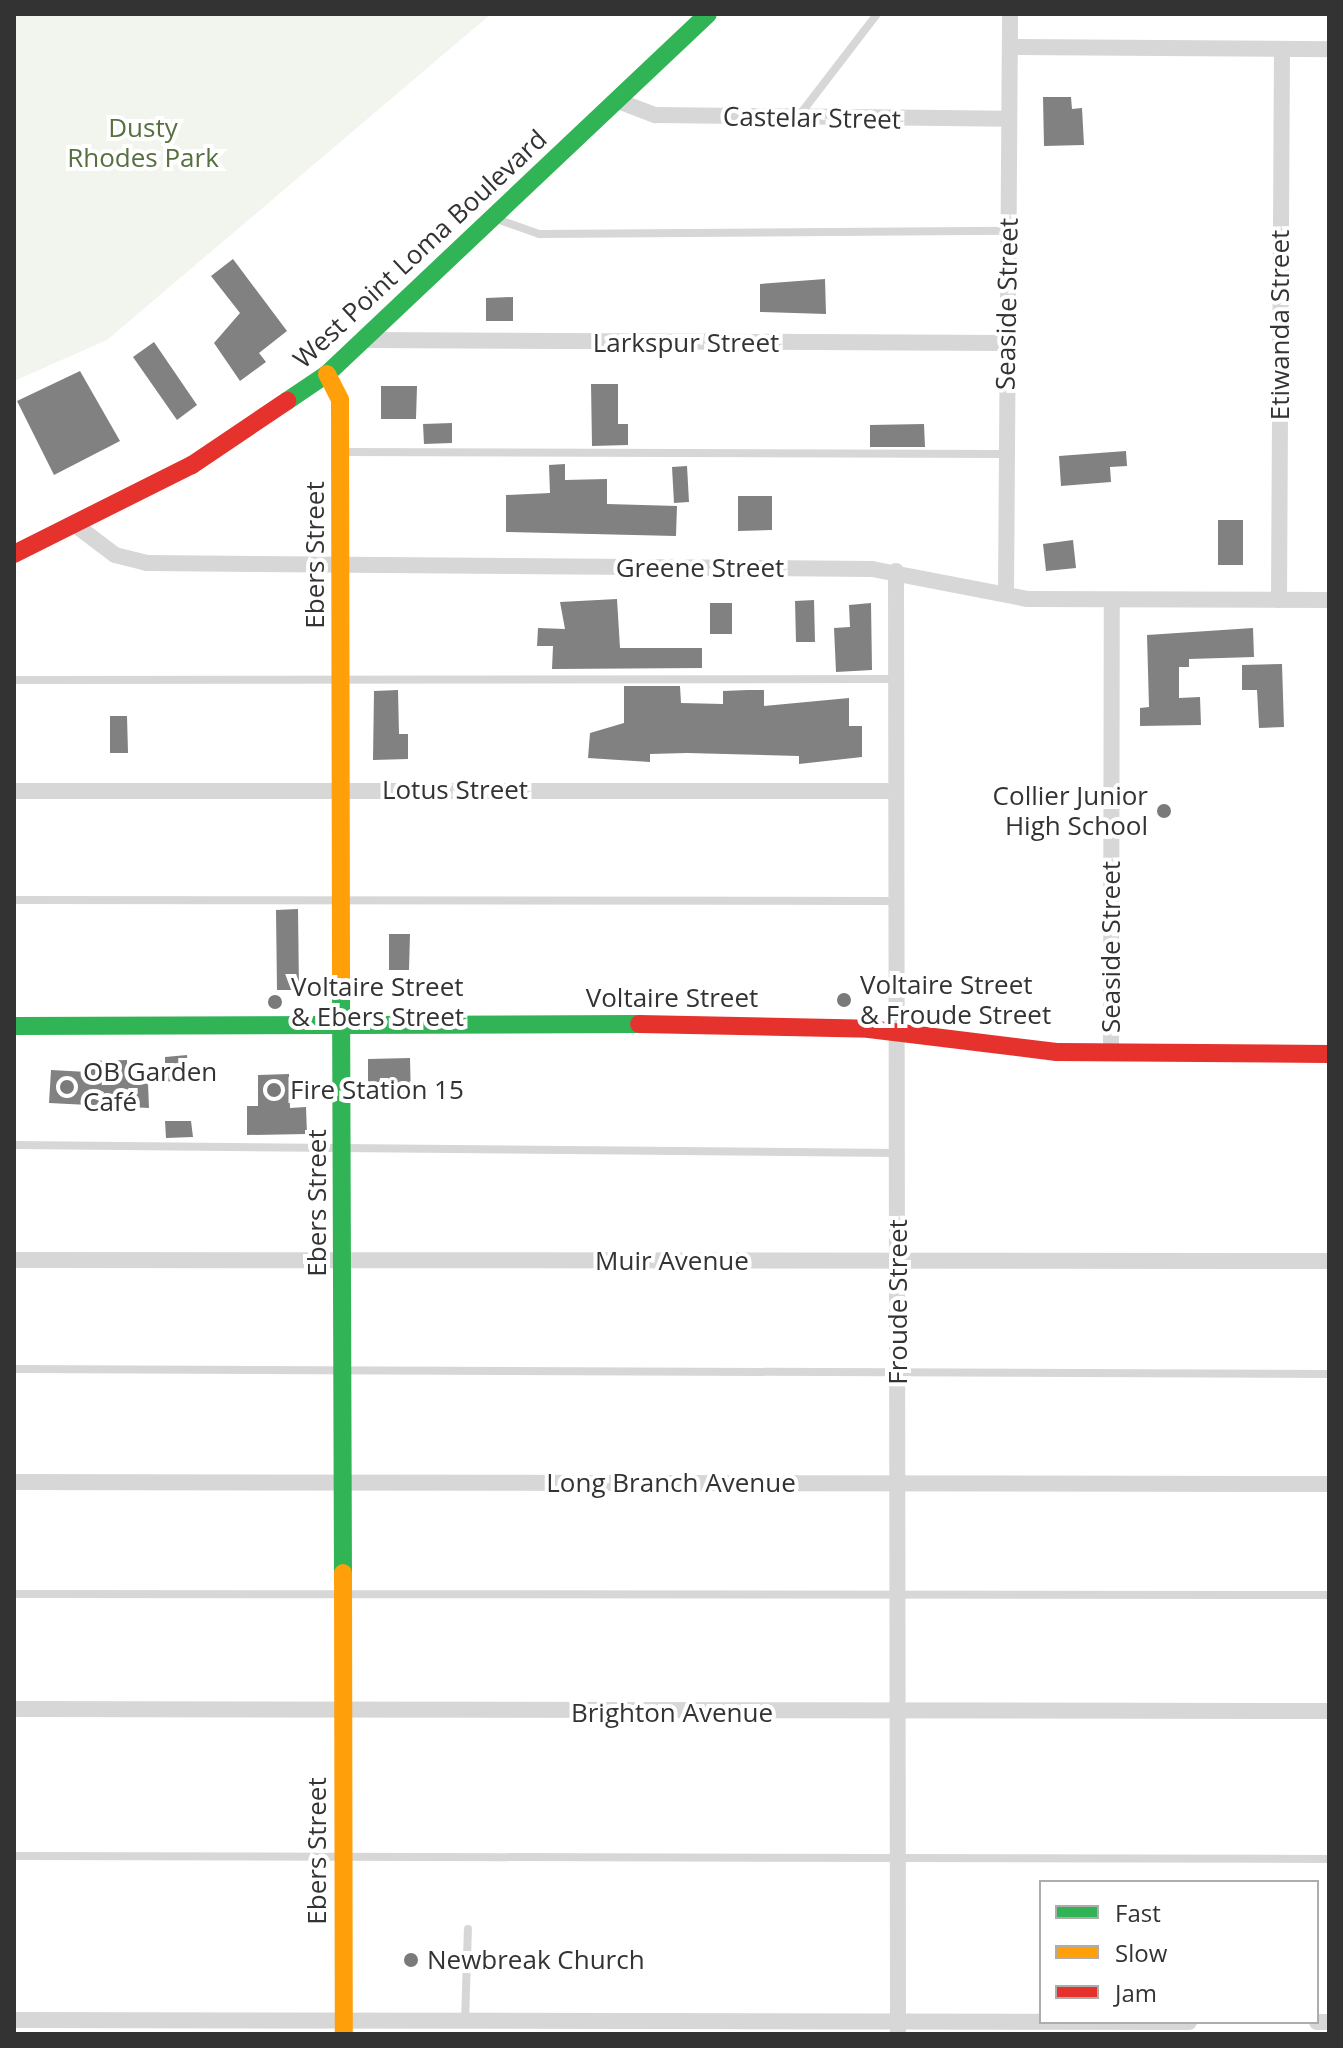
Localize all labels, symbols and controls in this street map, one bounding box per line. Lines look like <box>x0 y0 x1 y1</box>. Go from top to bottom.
street label: Castelar Street <box>723 101 901 135</box>
park label: Dusty Rhodes Park <box>67 112 219 174</box>
street label: West Point Loma Boulevard <box>287 123 553 375</box>
street label: Seaside Street <box>990 218 1024 390</box>
street label: Etiwanda Street <box>1264 230 1296 420</box>
street label: Larkspur Street <box>593 327 779 359</box>
street label: Ebers Street <box>299 481 331 629</box>
street label: Greene Street <box>616 552 784 584</box>
street label: Lotus Street <box>382 774 528 806</box>
place label: Collier Junior High School <box>993 780 1148 842</box>
marker: Collier Junior High School <box>1155 802 1173 820</box>
street label: Seaside Street <box>1095 861 1127 1033</box>
place label: Voltaire Street & Froude Street <box>860 969 1051 1030</box>
place label: Voltaire Street & Ebers Street <box>291 971 464 1032</box>
street label: Voltaire Street <box>586 982 758 1014</box>
marker: Voltaire Street & Froude Street <box>835 991 853 1009</box>
marker: Voltaire Street & Ebers Street <box>266 993 284 1011</box>
place label: OB Garden Café <box>83 1056 217 1118</box>
place label: Fire Station 15 <box>290 1074 464 1106</box>
marker: OB Garden Café <box>58 1078 76 1096</box>
marker: Fire Station 15 <box>265 1081 283 1099</box>
street label: Ebers Street <box>301 1129 333 1277</box>
street label: Froude Street <box>882 1219 914 1385</box>
street label: Muir Avenue <box>595 1245 749 1277</box>
street label: Long Branch Avenue <box>546 1467 796 1499</box>
street label: Brighton Avenue <box>571 1697 773 1729</box>
street label: Ebers Street <box>301 1777 333 1925</box>
legend <box>1039 1880 1319 2024</box>
text: Fast <box>1115 1896 1161 1929</box>
text: Slow <box>1115 1936 1167 1969</box>
place label: Newbreak Church <box>427 1944 645 1976</box>
marker: Newbreak Church <box>402 1951 420 1969</box>
text: Jam <box>1115 1976 1157 2009</box>

